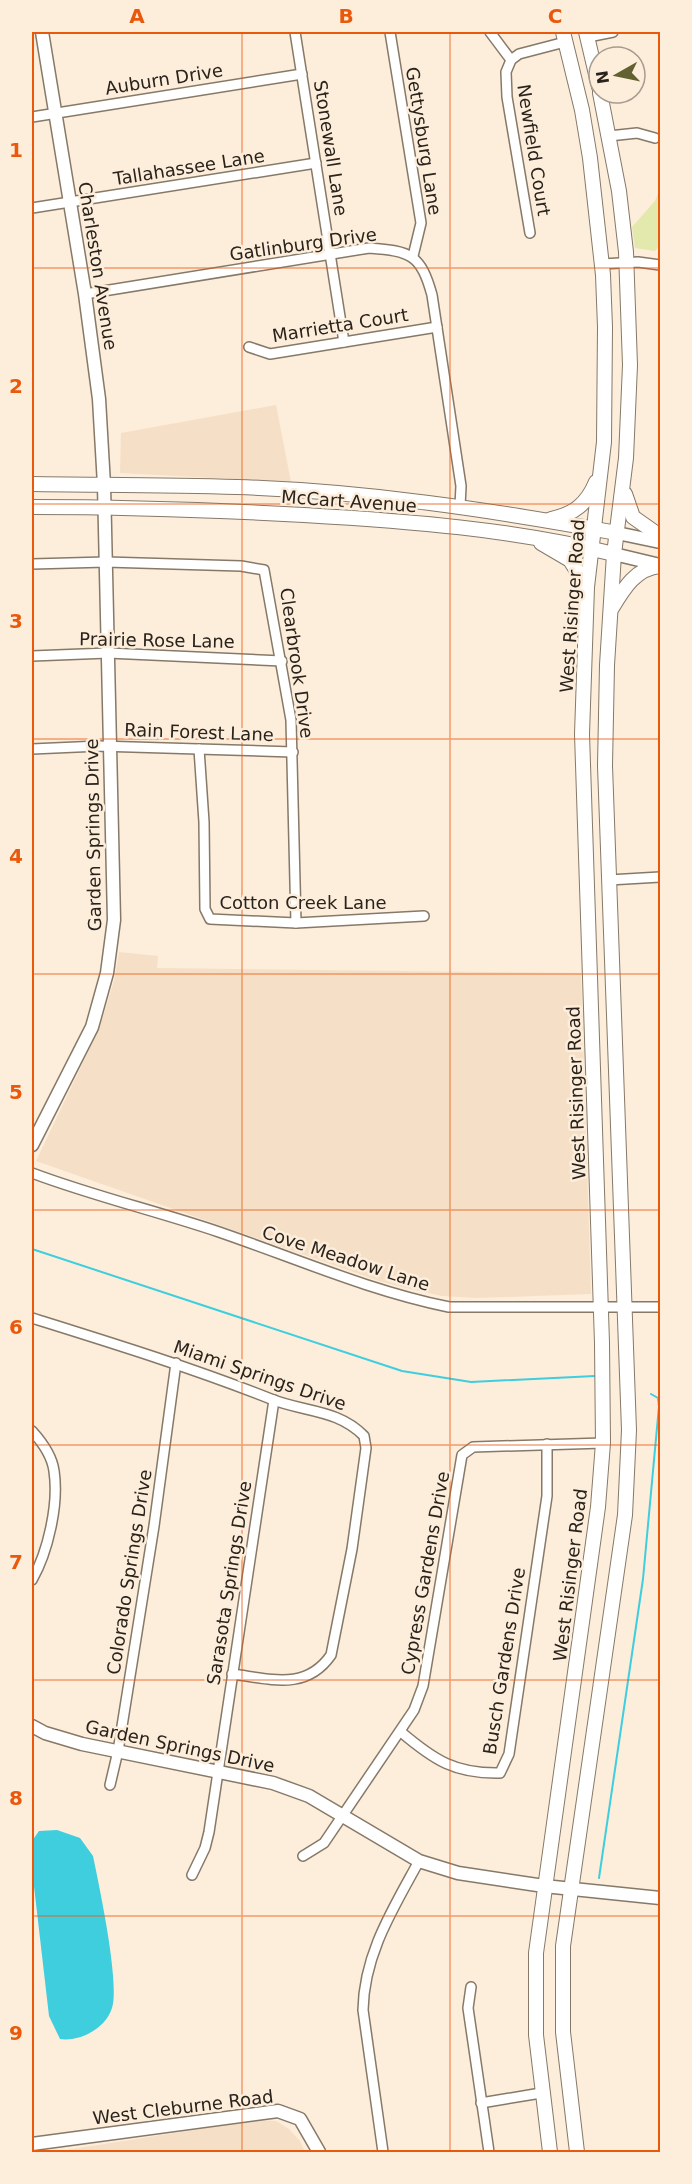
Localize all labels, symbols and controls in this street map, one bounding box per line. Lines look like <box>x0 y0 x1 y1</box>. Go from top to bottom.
text: A <box>129 4 145 28</box>
text: B <box>338 4 354 28</box>
text: C <box>548 4 562 28</box>
north arrow <box>587 45 647 105</box>
street label: Auburn Drive <box>104 59 224 99</box>
street label: Gettysburg Lane <box>402 65 446 217</box>
text: N <box>592 69 613 85</box>
street label: Stonewall Lane <box>310 79 352 217</box>
street label: Newfield Court <box>513 83 555 217</box>
text: 1 <box>9 138 23 162</box>
street label: Tallahassee Lane <box>111 145 266 189</box>
street label: Charleston Avenue <box>74 180 122 352</box>
street label: Gatlinburg Drive <box>228 223 378 265</box>
street label: Marrietta Court <box>270 304 410 346</box>
text: 2 <box>9 374 23 398</box>
street label: McCart Avenue <box>280 486 418 516</box>
street label: West Risinger Road <box>555 518 589 694</box>
street label: Clearbrook Drive <box>276 586 318 740</box>
text: 3 <box>9 609 23 633</box>
street label: Prairie Rose Lane <box>79 628 235 652</box>
street label: Rain Forest Lane <box>124 719 274 745</box>
street label: Garden Springs Drive <box>81 738 105 932</box>
text: 4 <box>9 844 23 868</box>
street label: Cotton Creek Lane <box>219 892 387 913</box>
street label: West Risinger Road <box>562 1006 590 1180</box>
text: 5 <box>9 1080 23 1104</box>
street label: Cove Meadow Lane <box>259 1221 433 1295</box>
text: 6 <box>9 1315 23 1339</box>
street label: Miami Springs Drive <box>171 1336 349 1414</box>
street label: Colorado Springs Drive <box>102 1468 156 1676</box>
street label: Cypress Gardens Drive <box>397 1470 453 1676</box>
street label: Sarasota Springs Drive <box>202 1479 256 1687</box>
street label: West Risinger Road <box>549 1487 591 1663</box>
text: 7 <box>9 1550 23 1574</box>
street label: Busch Gardens Drive <box>479 1566 529 1756</box>
street label: Garden Springs Drive <box>83 1716 277 1776</box>
text: 8 <box>9 1786 23 1810</box>
text: 9 <box>9 2021 23 2045</box>
street label: West Cleburne Road <box>91 2085 275 2129</box>

